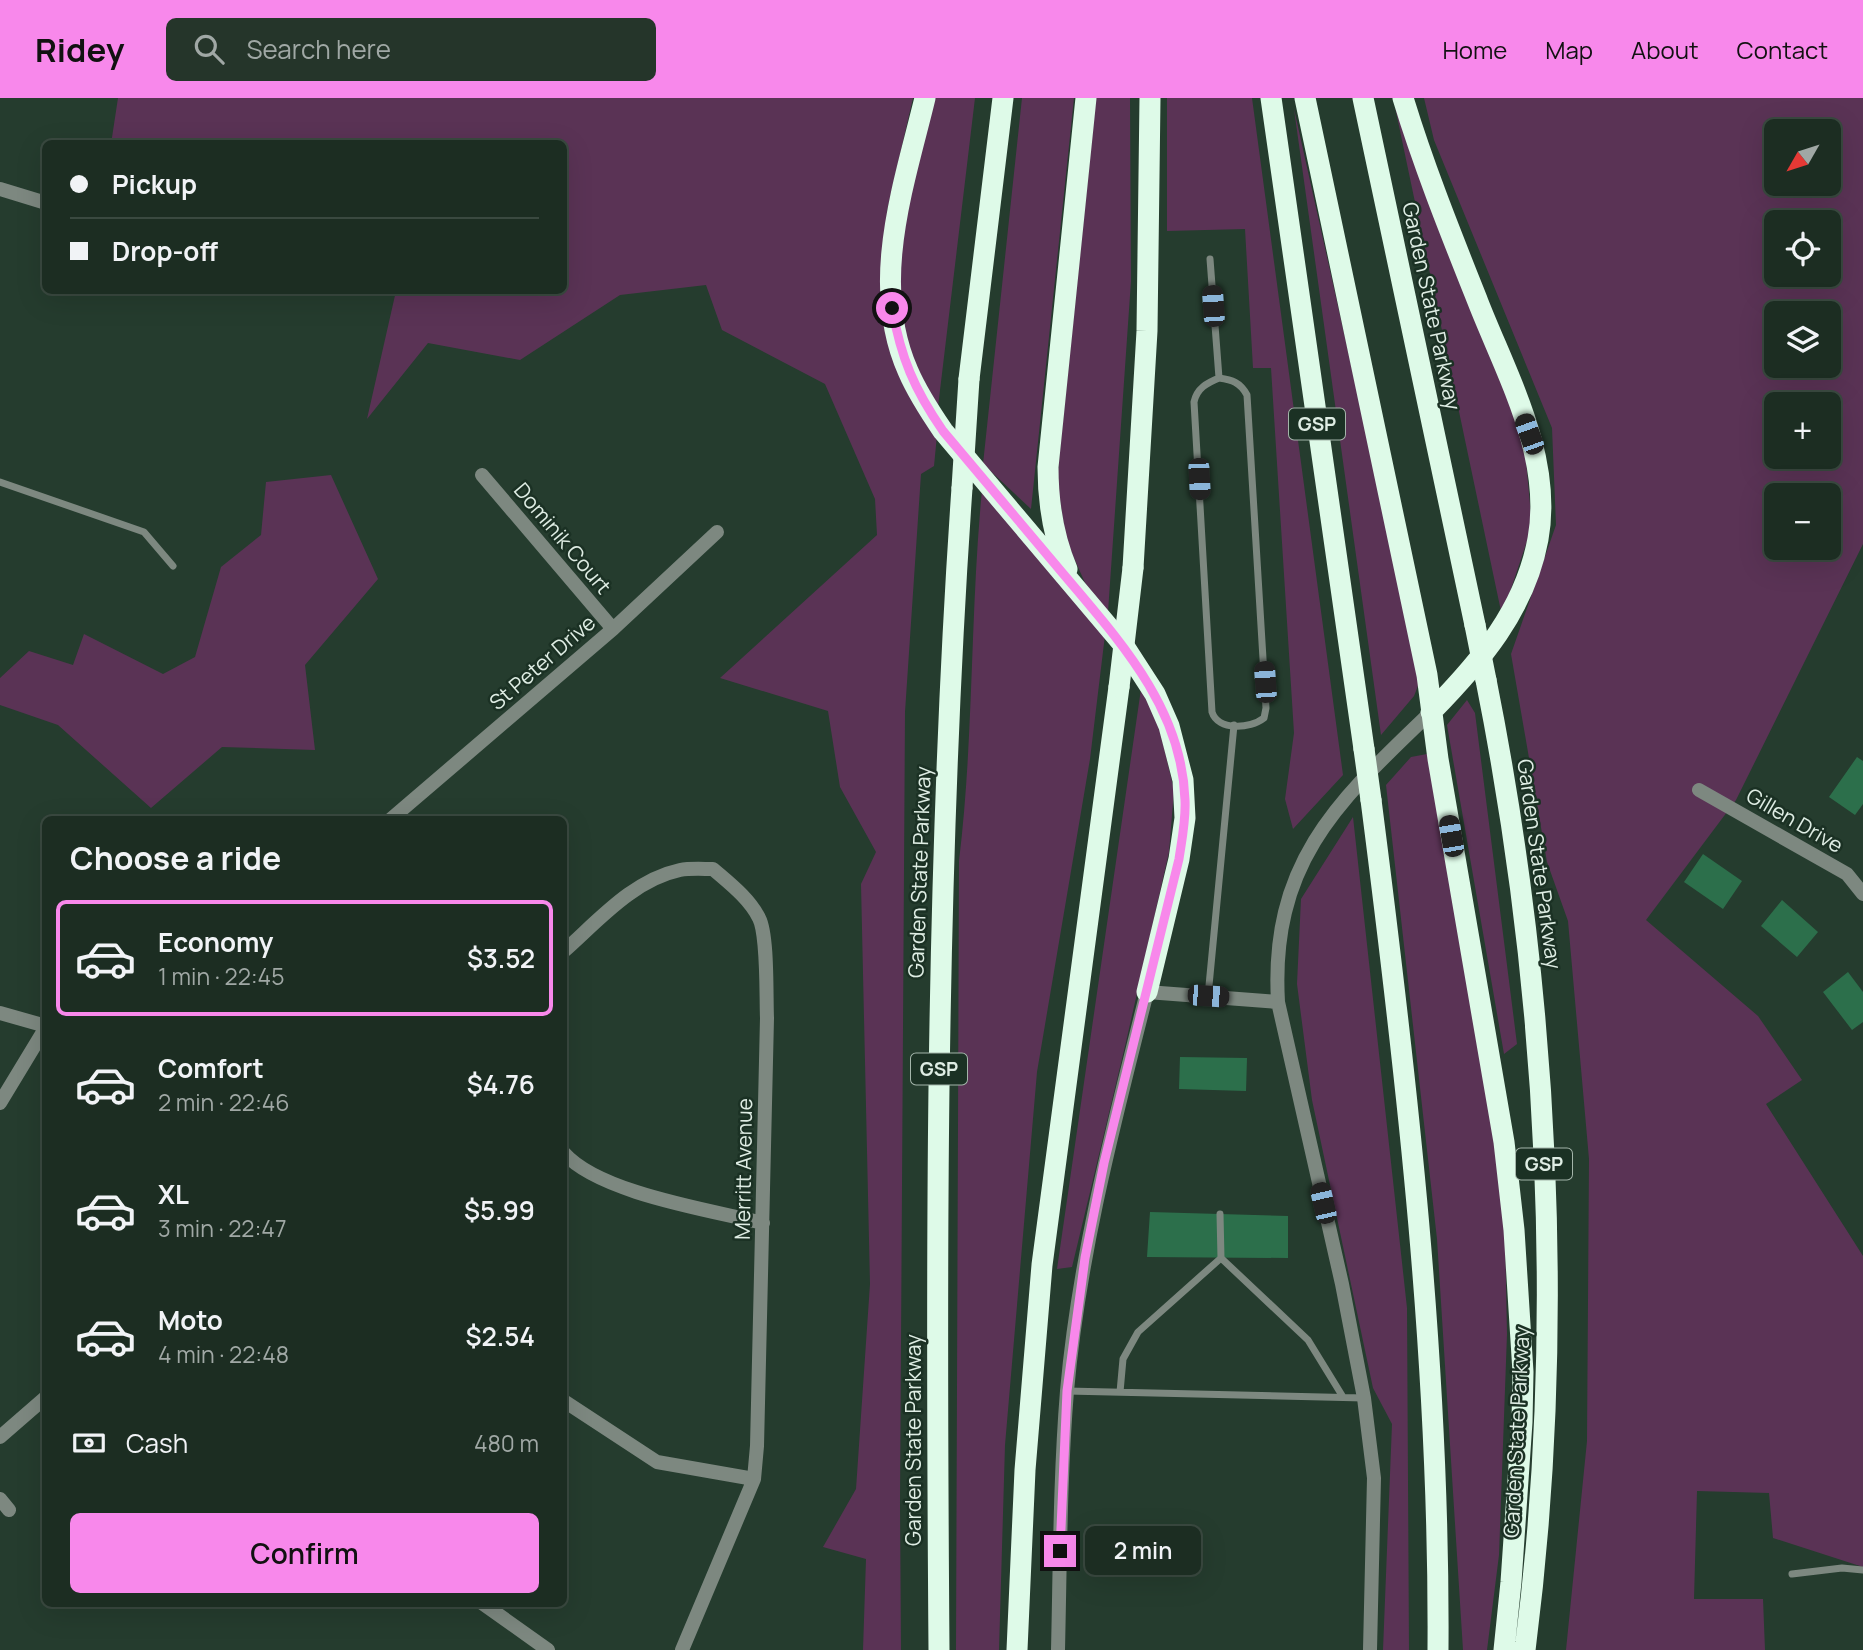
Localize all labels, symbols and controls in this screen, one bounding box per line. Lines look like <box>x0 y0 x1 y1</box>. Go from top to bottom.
search box <box>166 18 656 81</box>
text: Ridey <box>35 27 124 72</box>
icon: search <box>190 30 228 68</box>
text: Search here <box>246 31 391 67</box>
text: Home <box>1442 33 1507 66</box>
text: Map <box>1545 33 1593 66</box>
text: About <box>1631 33 1699 66</box>
text: Contact <box>1737 33 1828 66</box>
north arrow <box>1764 119 1841 196</box>
map controls <box>1764 119 1841 560</box>
text: Pickup <box>112 166 197 202</box>
street label: Garden State Parkway <box>1396 199 1468 413</box>
button: locate <box>1764 210 1841 287</box>
text: Drop-off <box>112 233 218 269</box>
car <box>1202 284 1225 328</box>
route start <box>876 292 908 324</box>
button: layers <box>1764 301 1841 378</box>
button: + <box>1764 392 1841 469</box>
road number: GSP <box>1289 408 1345 440</box>
car <box>1512 411 1547 457</box>
car <box>1188 457 1211 501</box>
street label: Dominik Court <box>508 476 618 600</box>
button: − <box>1764 483 1841 560</box>
street label: St Peter Drive <box>483 608 601 716</box>
car <box>1254 660 1277 704</box>
street label: Garden State Parkway <box>1511 757 1569 971</box>
street label: Garden State Parkway <box>901 766 937 978</box>
street label: Gillen Drive <box>1742 781 1848 859</box>
car <box>1438 813 1465 859</box>
text: Choose a ride <box>70 836 281 880</box>
text: Economy <box>158 924 273 960</box>
icon: car <box>74 927 137 990</box>
text: $3.52 <box>467 940 535 976</box>
text: 1 min · 22:45 <box>158 960 284 992</box>
car <box>1187 984 1230 1008</box>
text: Comfort <box>158 1050 264 1086</box>
icon: car <box>74 1053 137 1116</box>
road number: GSP <box>911 1054 967 1085</box>
text: $4.76 <box>467 1066 535 1102</box>
text: 2 min · 22:46 <box>158 1086 290 1118</box>
street label: Merritt Avenue <box>728 1098 758 1240</box>
road number: GSP <box>1516 1148 1572 1180</box>
text: XL <box>158 1176 189 1212</box>
icon: car <box>74 1179 137 1242</box>
car <box>1309 1180 1338 1226</box>
text: $5.99 <box>464 1192 535 1228</box>
text: 3 min · 22:47 <box>158 1212 286 1244</box>
text: Moto <box>158 1302 223 1338</box>
icon: car <box>74 1305 137 1368</box>
text: $2.54 <box>465 1318 535 1354</box>
street label: Garden State Parkway <box>1496 1325 1536 1539</box>
street label: Garden State Parkway <box>899 1334 927 1546</box>
text: 4 min · 22:48 <box>158 1338 289 1370</box>
icon: cash <box>70 1424 108 1462</box>
text: Cash <box>126 1425 188 1461</box>
text: 480 m <box>474 1427 539 1459</box>
button: Confirm <box>70 1513 539 1593</box>
callout: 2 min <box>1084 1526 1200 1576</box>
text: 2 min <box>1114 1534 1172 1566</box>
route end <box>1044 1535 1076 1567</box>

